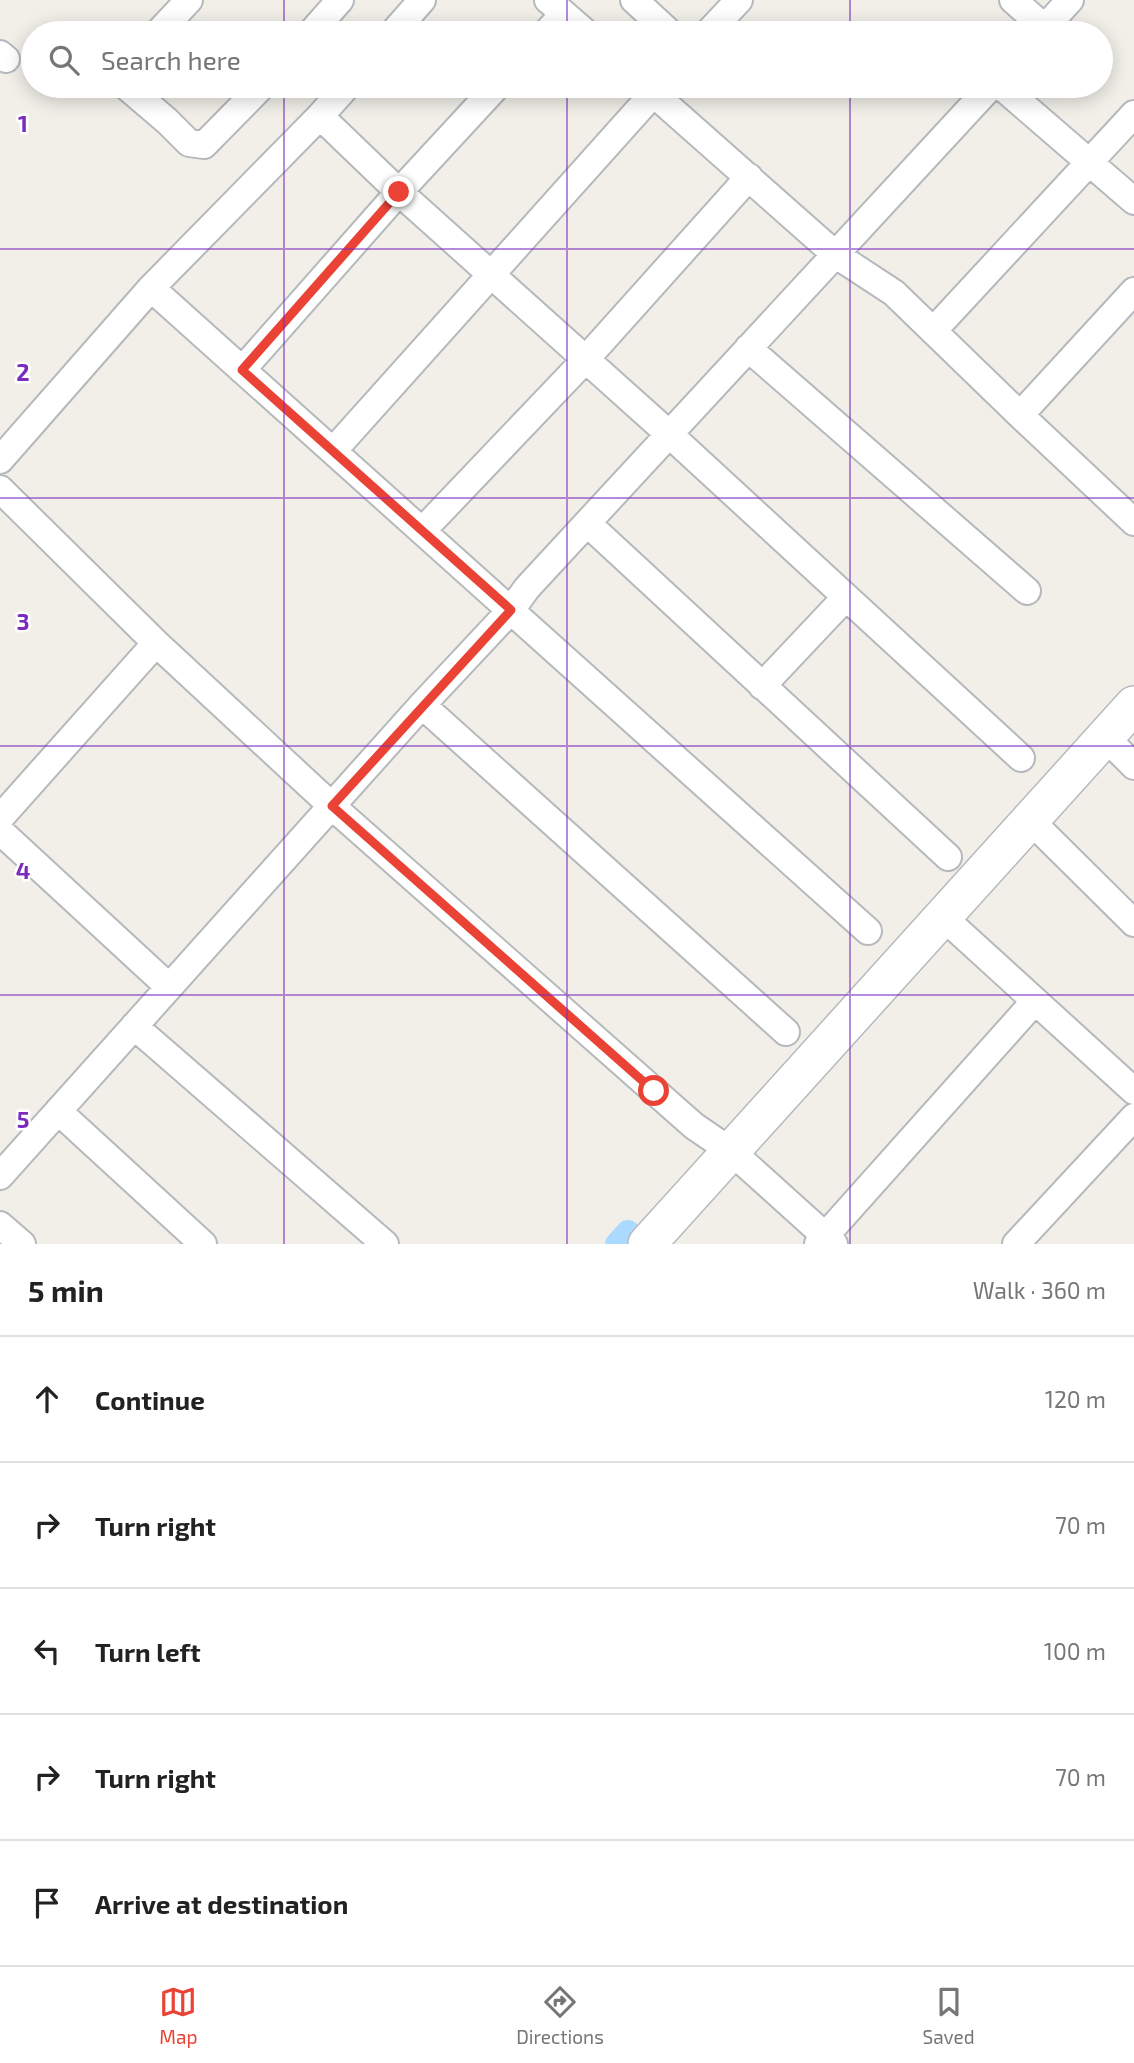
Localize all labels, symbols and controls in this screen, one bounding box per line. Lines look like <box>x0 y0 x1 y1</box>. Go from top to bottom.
search box <box>21 21 1113 98</box>
icon: search <box>45 41 83 79</box>
text: Search here <box>101 44 241 75</box>
text: 1 <box>18 109 28 137</box>
route end <box>383 176 414 207</box>
text: 2 <box>16 358 30 386</box>
text: 3 <box>16 607 30 635</box>
text: 4 <box>16 856 30 884</box>
route start <box>638 1075 669 1106</box>
text: 5 <box>17 1105 29 1133</box>
text: 5 min <box>28 1272 104 1308</box>
text: Walk · 360 m <box>973 1276 1106 1304</box>
icon: ahead <box>28 1380 66 1418</box>
text: Continue <box>95 1384 205 1415</box>
text: 120 m <box>1045 1385 1106 1413</box>
icon: right <box>28 1506 66 1544</box>
text: Turn right <box>95 1510 216 1541</box>
text: 70 m <box>1055 1511 1106 1539</box>
icon: left <box>28 1632 66 1670</box>
text: Turn left <box>95 1636 201 1667</box>
text: 100 m <box>1044 1637 1106 1665</box>
icon: right <box>28 1758 66 1796</box>
text: Turn right <box>95 1762 216 1793</box>
text: 70 m <box>1055 1763 1106 1791</box>
icon: arrive <box>28 1884 66 1922</box>
text: Arrive at destination <box>95 1888 348 1919</box>
tab: Map <box>159 1983 197 2048</box>
tab: Directions <box>516 1983 604 2048</box>
tab: Saved <box>922 1983 975 2048</box>

